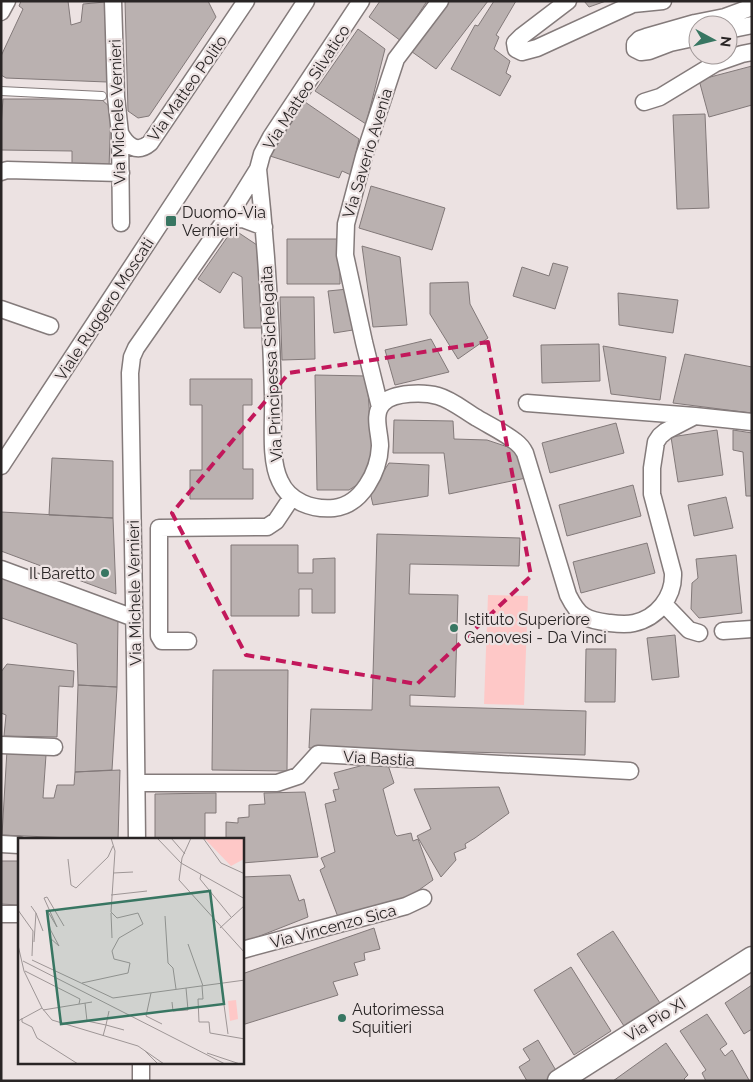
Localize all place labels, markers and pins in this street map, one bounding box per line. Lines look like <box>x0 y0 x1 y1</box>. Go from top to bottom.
place label: Duomo-Via Vernieri <box>182 203 266 240</box>
marker: Duomo-Via Vernieri <box>164 214 178 228</box>
place label: Il Baretto <box>29 564 95 583</box>
marker: Il Baretto <box>99 567 111 579</box>
place label: Istituto Superiore Genovesi - Da Vinci <box>464 610 607 647</box>
marker: Istituto Superiore Genovesi - Da Vinci <box>448 622 460 634</box>
place label: Autorimessa Squitieri <box>352 1000 444 1037</box>
marker: Autorimessa Squitieri <box>336 1012 348 1024</box>

